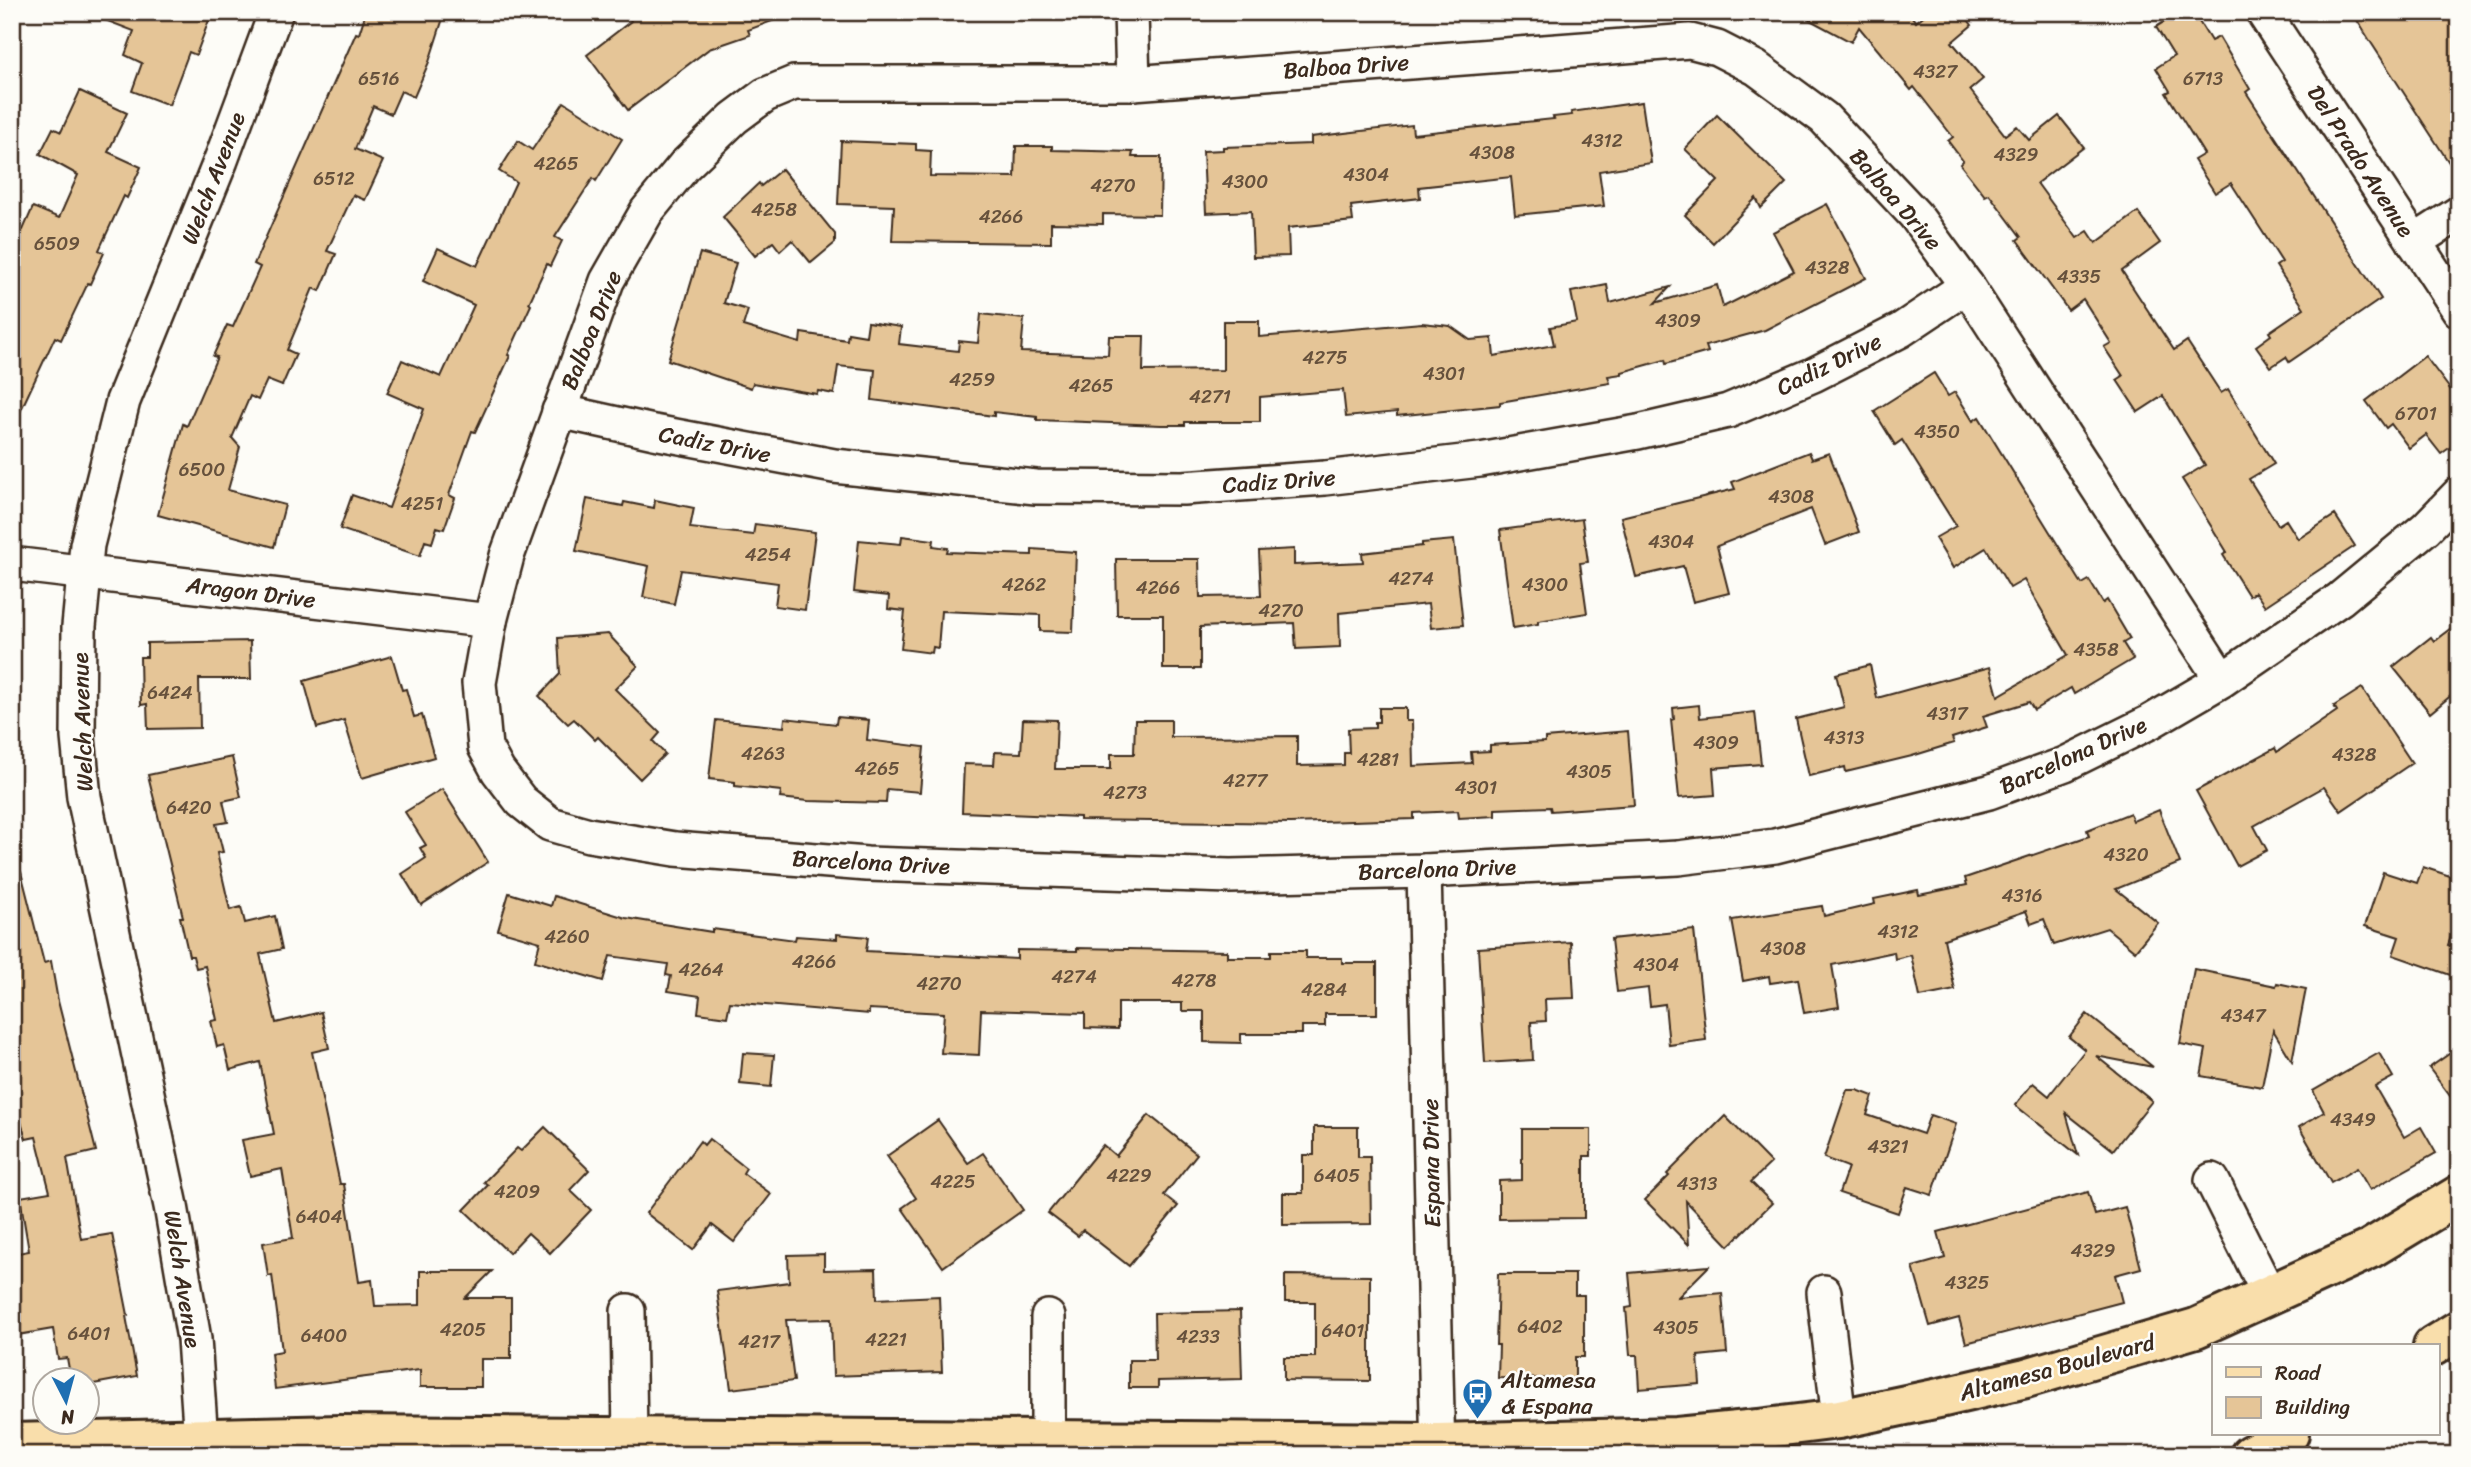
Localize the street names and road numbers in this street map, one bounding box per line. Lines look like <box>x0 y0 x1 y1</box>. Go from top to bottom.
street label: Balboa Drive <box>1282 42 1411 91</box>
street label: Del Prado Avenue <box>2296 77 2426 246</box>
street label: Welch Avenue <box>169 106 258 250</box>
street label: Balboa Drive <box>1839 138 1953 261</box>
street label: Balboa Drive <box>549 264 634 396</box>
street label: Cadiz Drive <box>1769 321 1889 408</box>
street label: Cadiz Drive <box>655 414 775 475</box>
street label: Cadiz Drive <box>1221 457 1337 506</box>
street label: Aragon Drive <box>183 564 318 621</box>
street label: Welch Avenue <box>60 652 105 792</box>
street label: Barcelona Drive <box>1993 705 2154 806</box>
street label: Barcelona Drive <box>791 838 951 887</box>
street label: Barcelona Drive <box>1357 846 1517 893</box>
street label: Espana Drive <box>1410 1098 1453 1228</box>
street label: Welch Avenue <box>151 1207 214 1351</box>
street label: Altamesa Boulevard <box>1954 1321 2161 1414</box>

